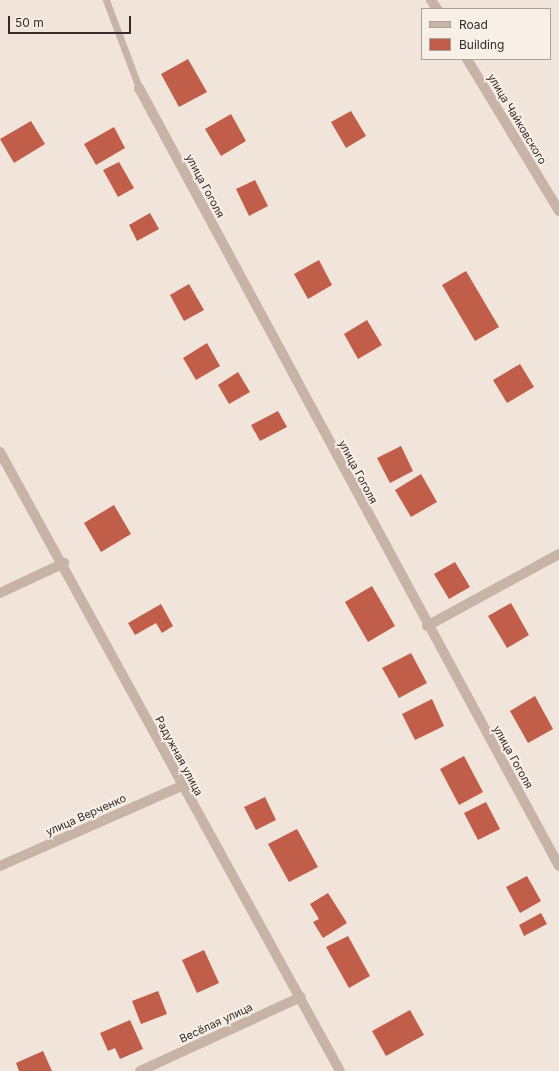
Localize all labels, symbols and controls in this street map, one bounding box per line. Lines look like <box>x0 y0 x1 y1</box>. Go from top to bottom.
scale bar <box>10 8 133 34</box>
legend <box>421 8 551 60</box>
text: 50 m <box>15 15 44 30</box>
text: Road <box>459 17 488 32</box>
text: Building <box>459 37 504 52</box>
street label: улица Чайковского <box>485 71 549 167</box>
street label: улица Гоголя <box>183 152 227 220</box>
street label: улица Гоголя <box>336 438 380 506</box>
street label: Радужная улица <box>152 714 206 798</box>
street label: улица Гоголя <box>490 723 536 791</box>
street label: улица Верченко <box>44 791 128 839</box>
street label: Весёлая улица <box>177 1000 255 1046</box>

